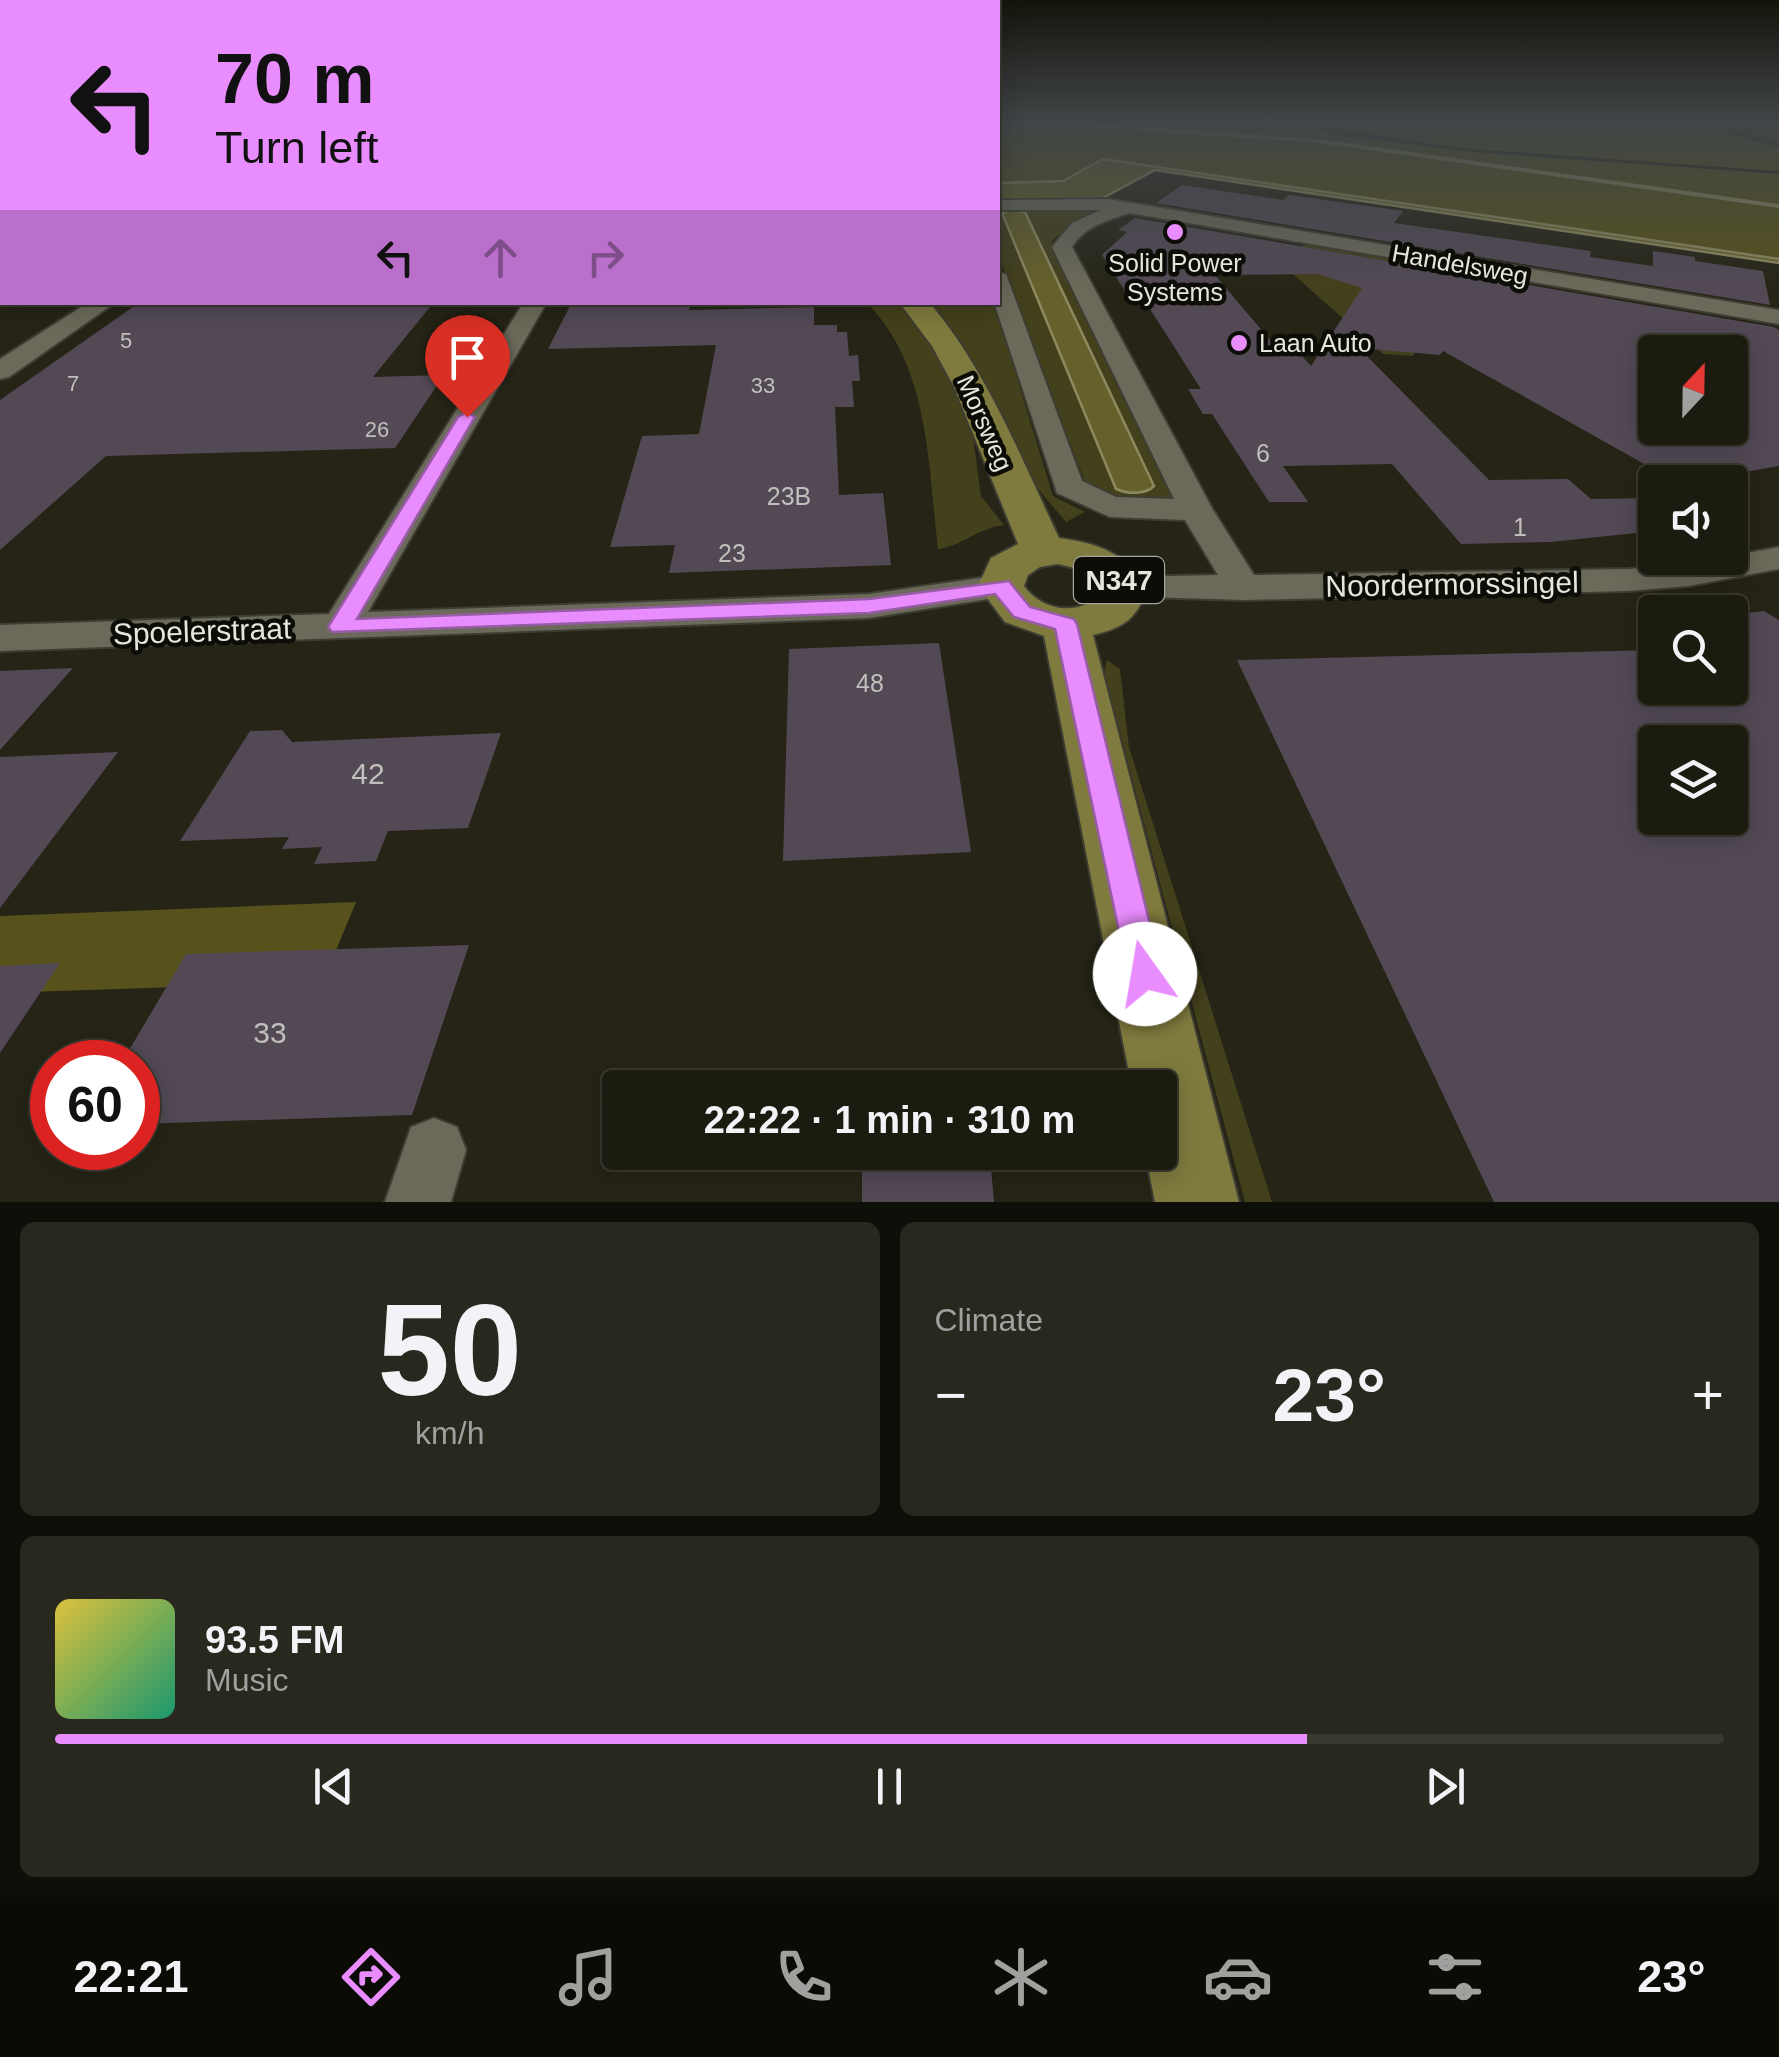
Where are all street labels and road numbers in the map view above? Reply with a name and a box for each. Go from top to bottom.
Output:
street label: Handelsweg [1390,238,1530,290]
street label: Morsweg [952,371,1018,475]
road number: N347 [1074,557,1164,603]
street label: Noordermorssingel [1325,565,1579,603]
street label: Spoelerstraat [112,611,292,651]

